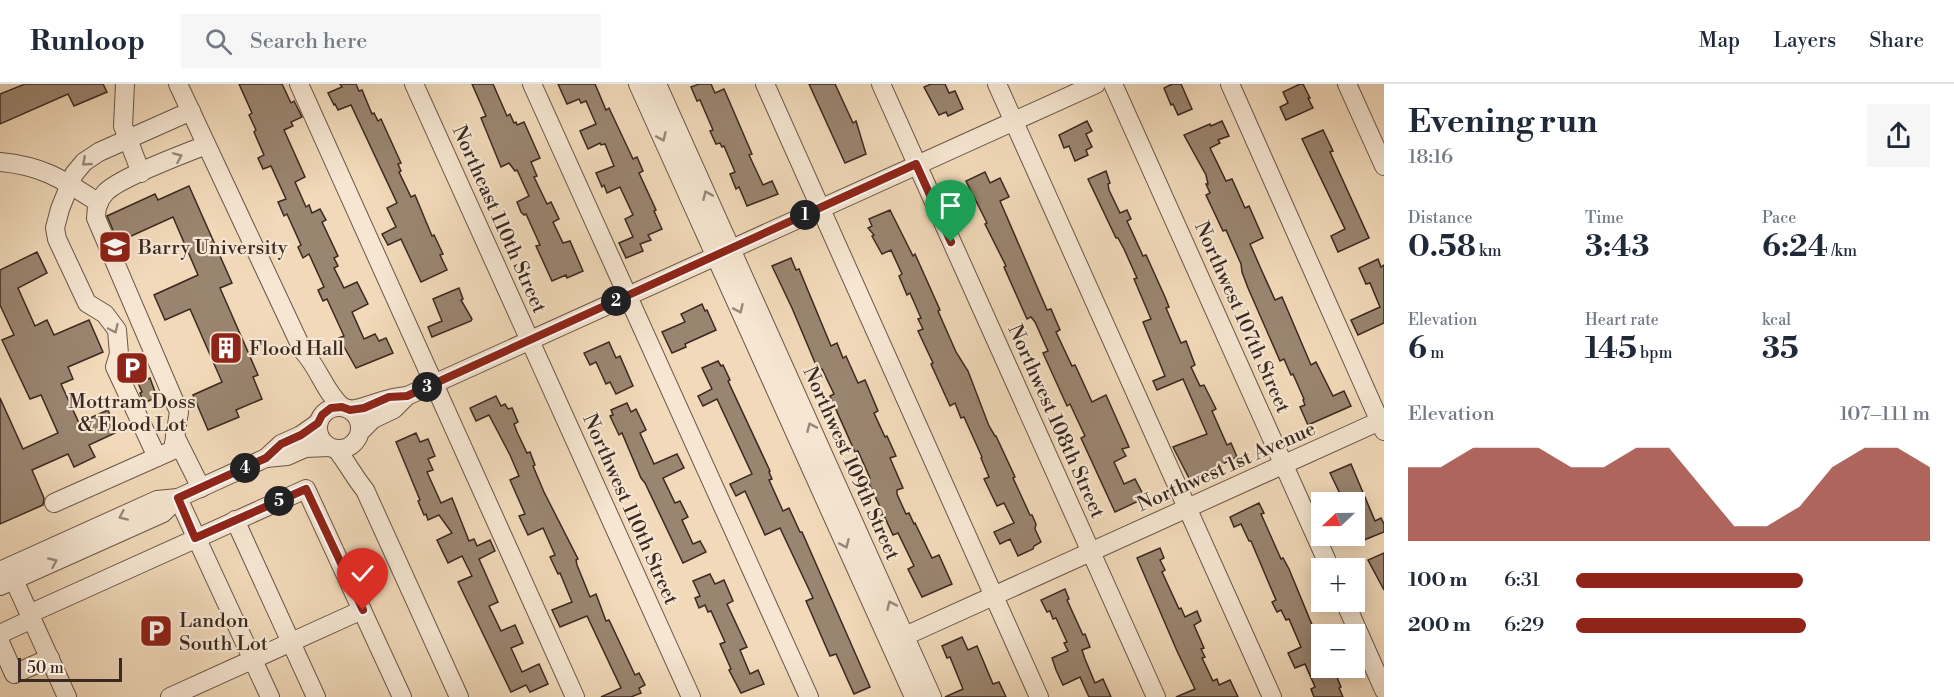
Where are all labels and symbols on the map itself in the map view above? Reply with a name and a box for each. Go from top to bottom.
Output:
street label: Northeast 110th Street [446,122,551,317]
one-way arrow [655,131,667,142]
one-way arrow [171,152,182,164]
one-way arrow [82,155,93,166]
pin [925,180,976,242]
one-way arrow [702,190,714,201]
pin: 1 [790,200,820,230]
street label: Northwest 107th Street [1188,218,1295,417]
school or university icon: Barry University [97,229,133,265]
place label: Barry University [137,236,288,261]
pin: 2 [601,286,631,316]
one-way arrow [732,302,744,313]
street label: Northwest 108th Street [1002,321,1110,522]
one-way arrow [107,322,119,333]
building icon: Flood Hall [208,330,244,366]
place label: Flood Hall [249,337,344,362]
parking icon: Mottram Doss & Flood Lot [114,350,150,386]
street label: Northwest 109th Street [797,363,905,564]
pin: 3 [412,372,442,402]
place label: Mottram Doss & Flood Lot [68,390,196,438]
street label: Northwest 110th Street [576,410,683,609]
street label: Northwest 1st Avenue [1133,417,1320,518]
one-way arrow [807,423,819,434]
pin: 4 [230,453,260,483]
pin: 5 [264,486,294,516]
north arrow [1311,492,1365,546]
one-way arrow [118,508,129,520]
one-way arrow [838,537,850,548]
pin [337,548,388,610]
one-way arrow [47,558,58,570]
one-way arrow [886,601,898,612]
place label: Landon South Lot [179,609,268,657]
parking icon: Landon South Lot [138,613,174,649]
scale bar [18,655,122,682]

